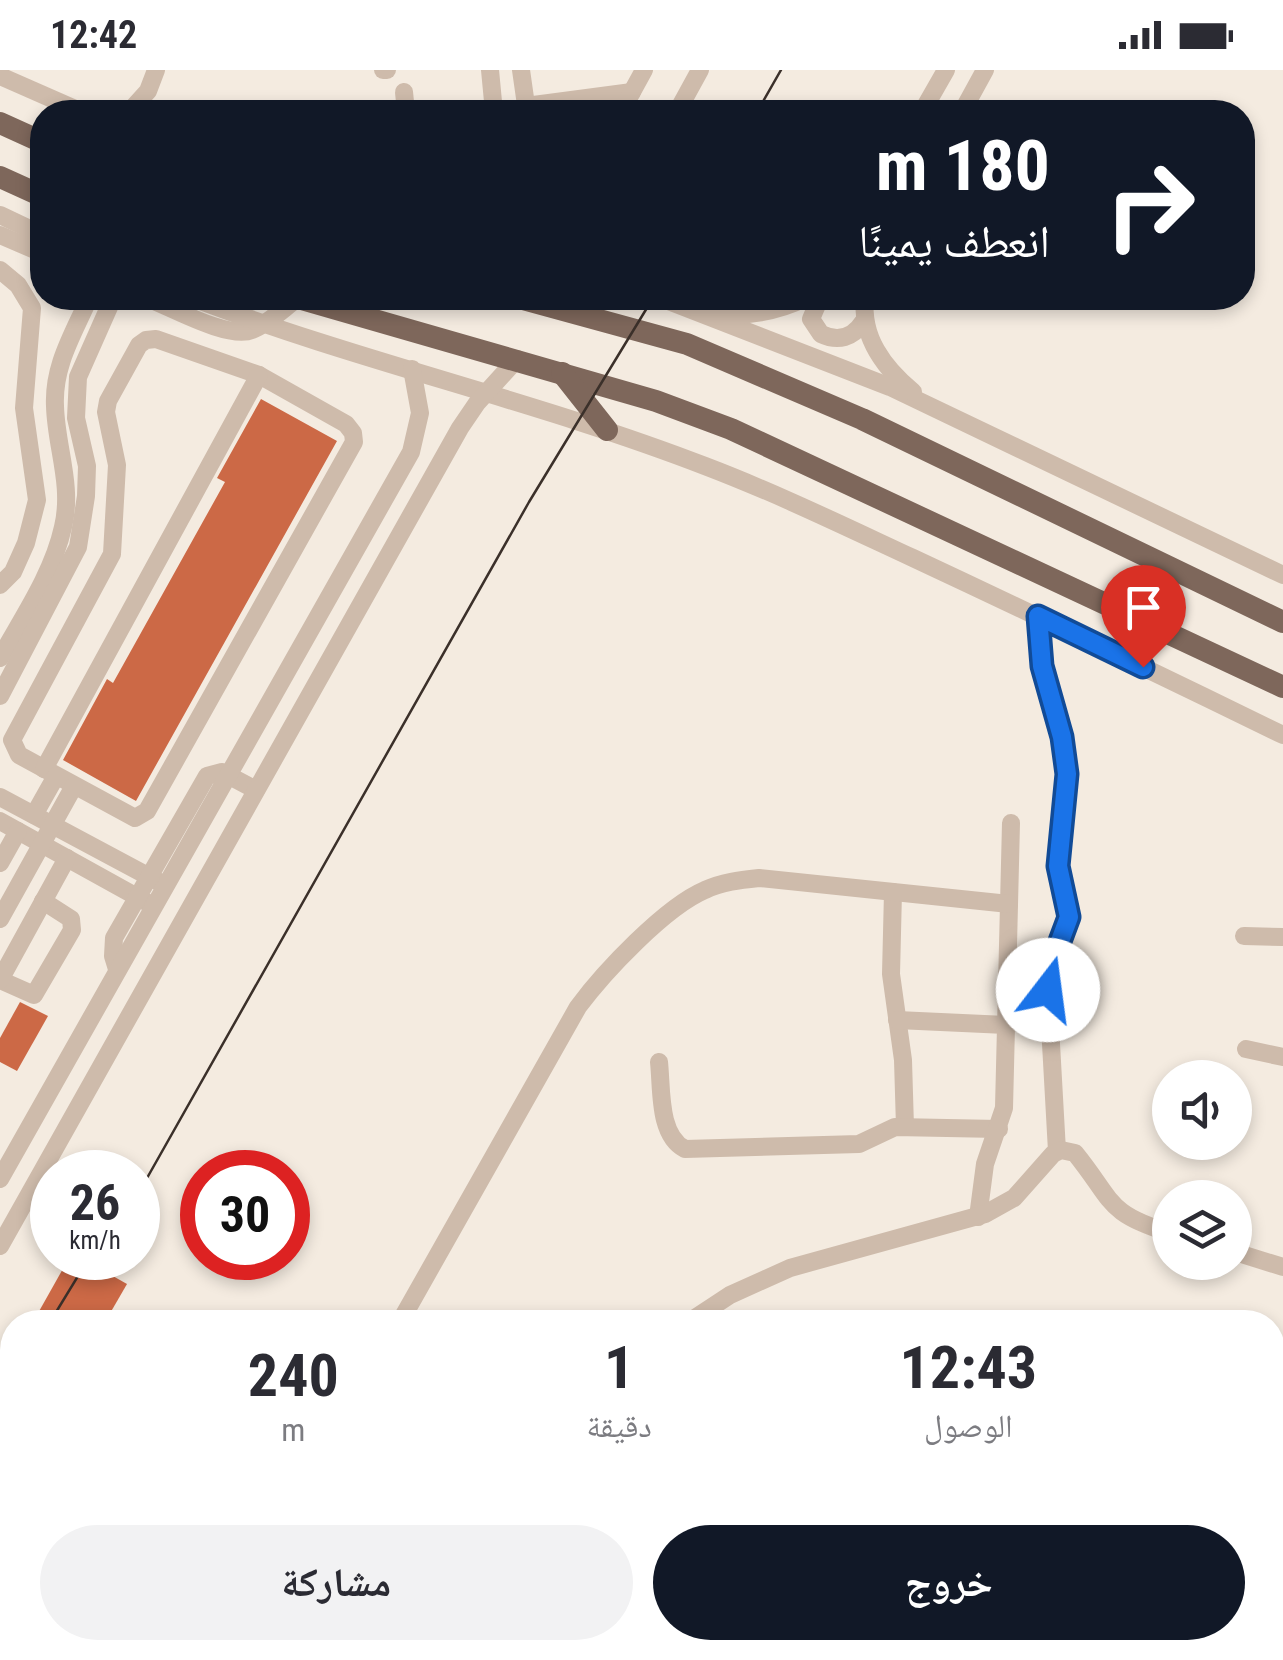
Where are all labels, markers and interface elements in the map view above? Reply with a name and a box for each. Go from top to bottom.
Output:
text: 12:42 [50,13,137,57]
text: 180 m [876,125,1050,207]
icon: right [1085,140,1215,270]
text: انعطف يمينًا [858,215,1050,268]
pin [1101,565,1186,668]
icon: arrive [1116,580,1171,635]
position arrow [996,938,1100,1042]
map controls [1152,1060,1252,1280]
button: sound [1152,1060,1252,1160]
speed limit sign: 30 [180,1150,310,1280]
text: 26 [70,1174,120,1232]
button: layers [1152,1180,1252,1280]
text: km/h [69,1226,121,1255]
text: 1 [604,1332,634,1403]
text: 12:43 [899,1332,1037,1403]
text: 240 [248,1340,339,1411]
text: دقيقة [587,1407,652,1445]
text: الوصول [924,1407,1013,1445]
text: m [281,1411,305,1449]
button: مشاركة [40,1525,633,1640]
button: خروج [653,1525,1245,1640]

